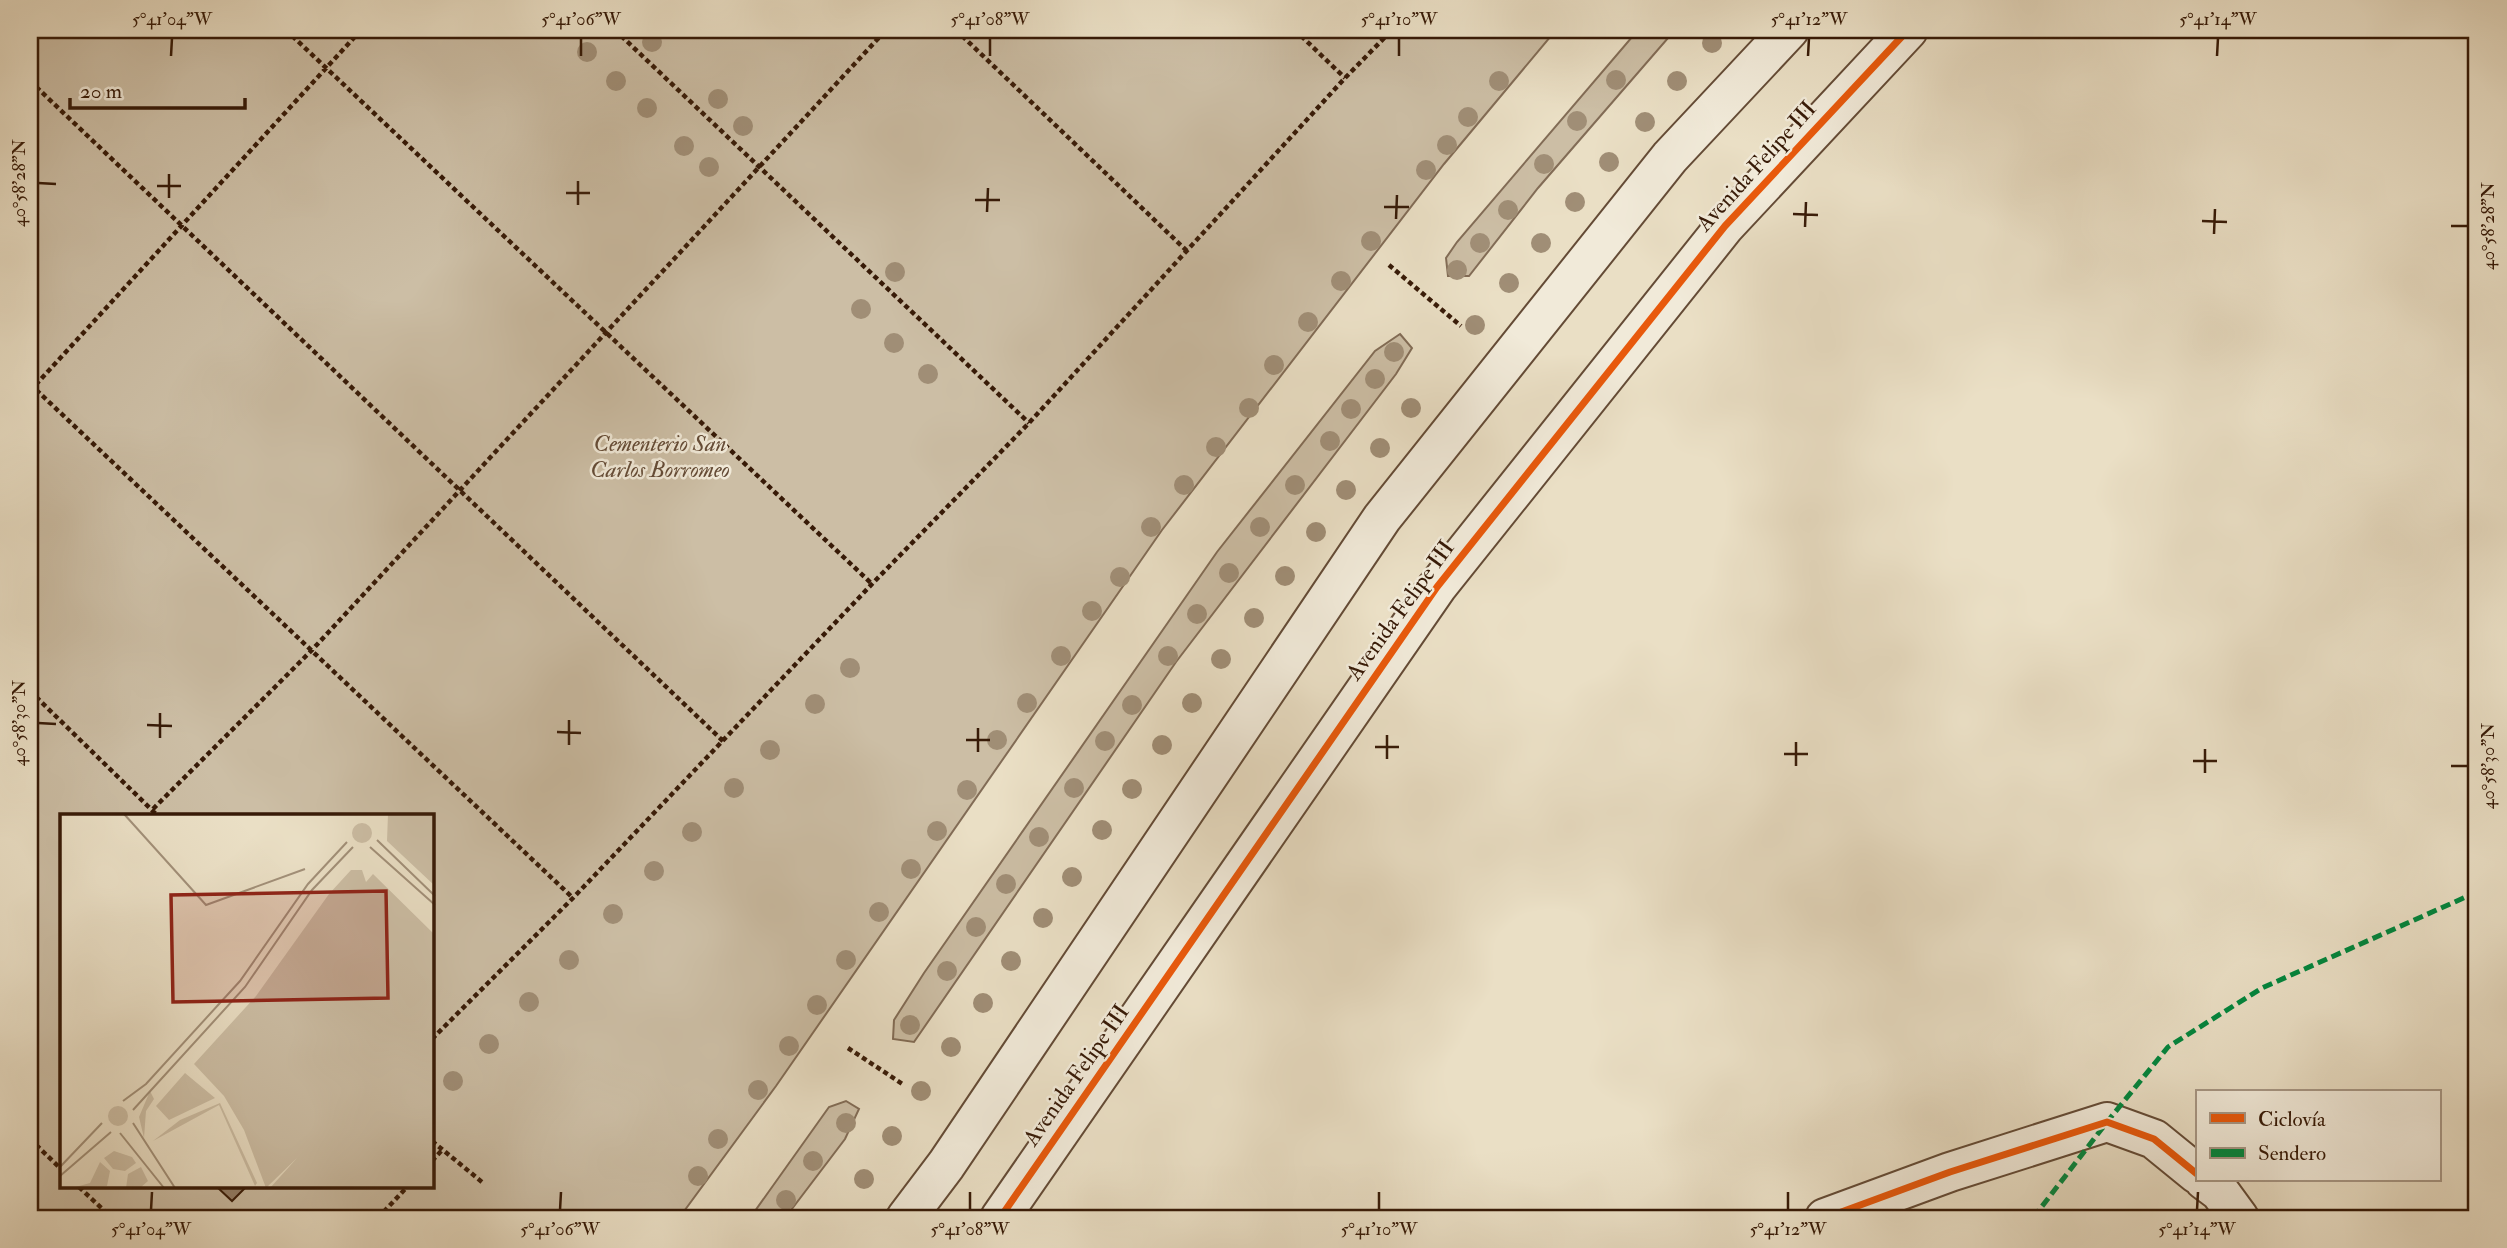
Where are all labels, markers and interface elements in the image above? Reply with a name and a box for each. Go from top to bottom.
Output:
text: 5°41'04"W [132,8,213,31]
text: 5°41'06"W [541,8,621,31]
text: 5°41'08"W [951,8,1030,31]
text: 5°41'10"W [1361,8,1438,31]
text: 5°41'12"W [1771,8,1848,31]
text: 5°41'14"W [2179,8,2257,31]
scale bar [70,66,245,110]
text: 20 m [80,78,122,105]
street label: Avenida Felipe III [1689,95,1823,239]
text: 40°58'28"N [8,139,31,227]
text: 40°58'28"N [2477,182,2500,270]
park label: Cementerio San Carlos Borromeo [590,429,730,484]
street label: Avenida Felipe III [1339,534,1461,687]
text: 40°58'30"N [8,680,31,766]
text: 40°58'30"N [2477,723,2500,809]
inset map [60,814,434,1188]
street label: Avenida Felipe III [1016,999,1136,1153]
legend [2196,1090,2440,1182]
text: Ciclovía [2258,1106,2326,1133]
text: Sendero [2258,1140,2326,1167]
text: 5°41'04"W [111,1218,192,1241]
text: 5°41'06"W [520,1218,600,1241]
text: 5°41'08"W [931,1218,1010,1241]
text: 5°41'10"W [1341,1218,1418,1241]
text: 5°41'12"W [1750,1218,1827,1241]
text: 5°41'14"W [2158,1218,2236,1241]

